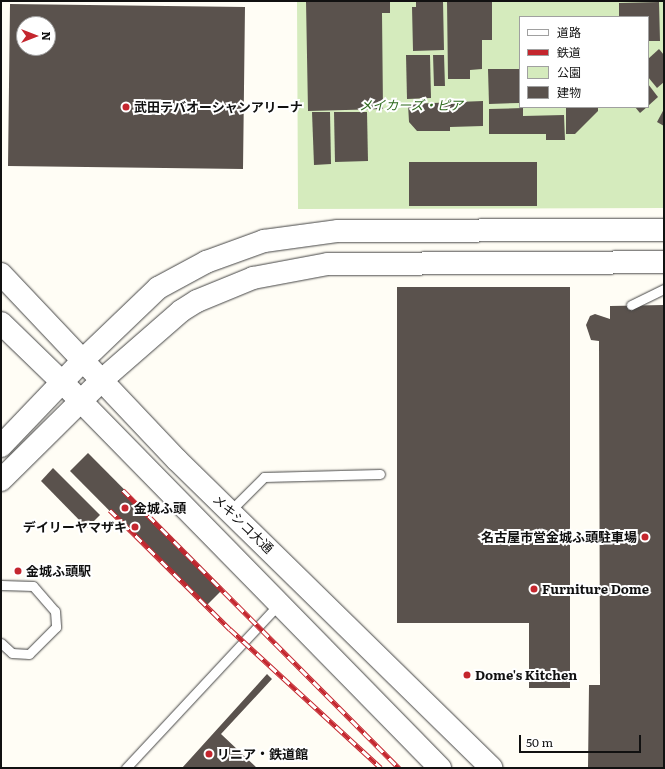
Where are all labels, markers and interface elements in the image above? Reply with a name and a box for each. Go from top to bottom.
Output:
north arrow [16,16,56,56]
legend [519,16,649,108]
text: 道路 [557,23,581,41]
text: N [39,31,55,41]
text: 鉄道 [557,43,581,61]
text: 公園 [557,63,581,81]
text: 建物 [557,83,581,101]
park label: メイカーズ・ピア [359,97,463,113]
place label: 武田テバオーシャンアリーナ [134,99,303,115]
marker: 武田テバオーシャンアリーナ [121,102,131,112]
street label: メキシコ大通 [210,491,276,557]
place label: 金城ふ頭 [134,500,186,516]
marker: 金城ふ頭 [119,502,131,514]
place label: デイリーヤマザキ [23,519,127,535]
marker: デイリーヤマザキ [130,522,140,532]
place label: 名古屋市営金城ふ頭駐車場 [481,529,637,545]
marker: 名古屋市営金城ふ頭駐車場 [640,532,650,542]
place label: 金城ふ頭駅 [26,563,91,579]
marker: 金城ふ頭駅 [13,566,23,576]
place label: Furniture Dome [542,581,649,597]
marker: Furniture Dome [529,584,539,594]
place label: Dome's Kitchen [475,667,577,683]
marker: Dome's Kitchen [462,670,472,680]
scale bar [521,727,643,753]
text: 50 m [526,733,553,751]
place label: リニア・鉄道館 [217,746,308,762]
marker: リニア・鉄道館 [204,749,214,759]

